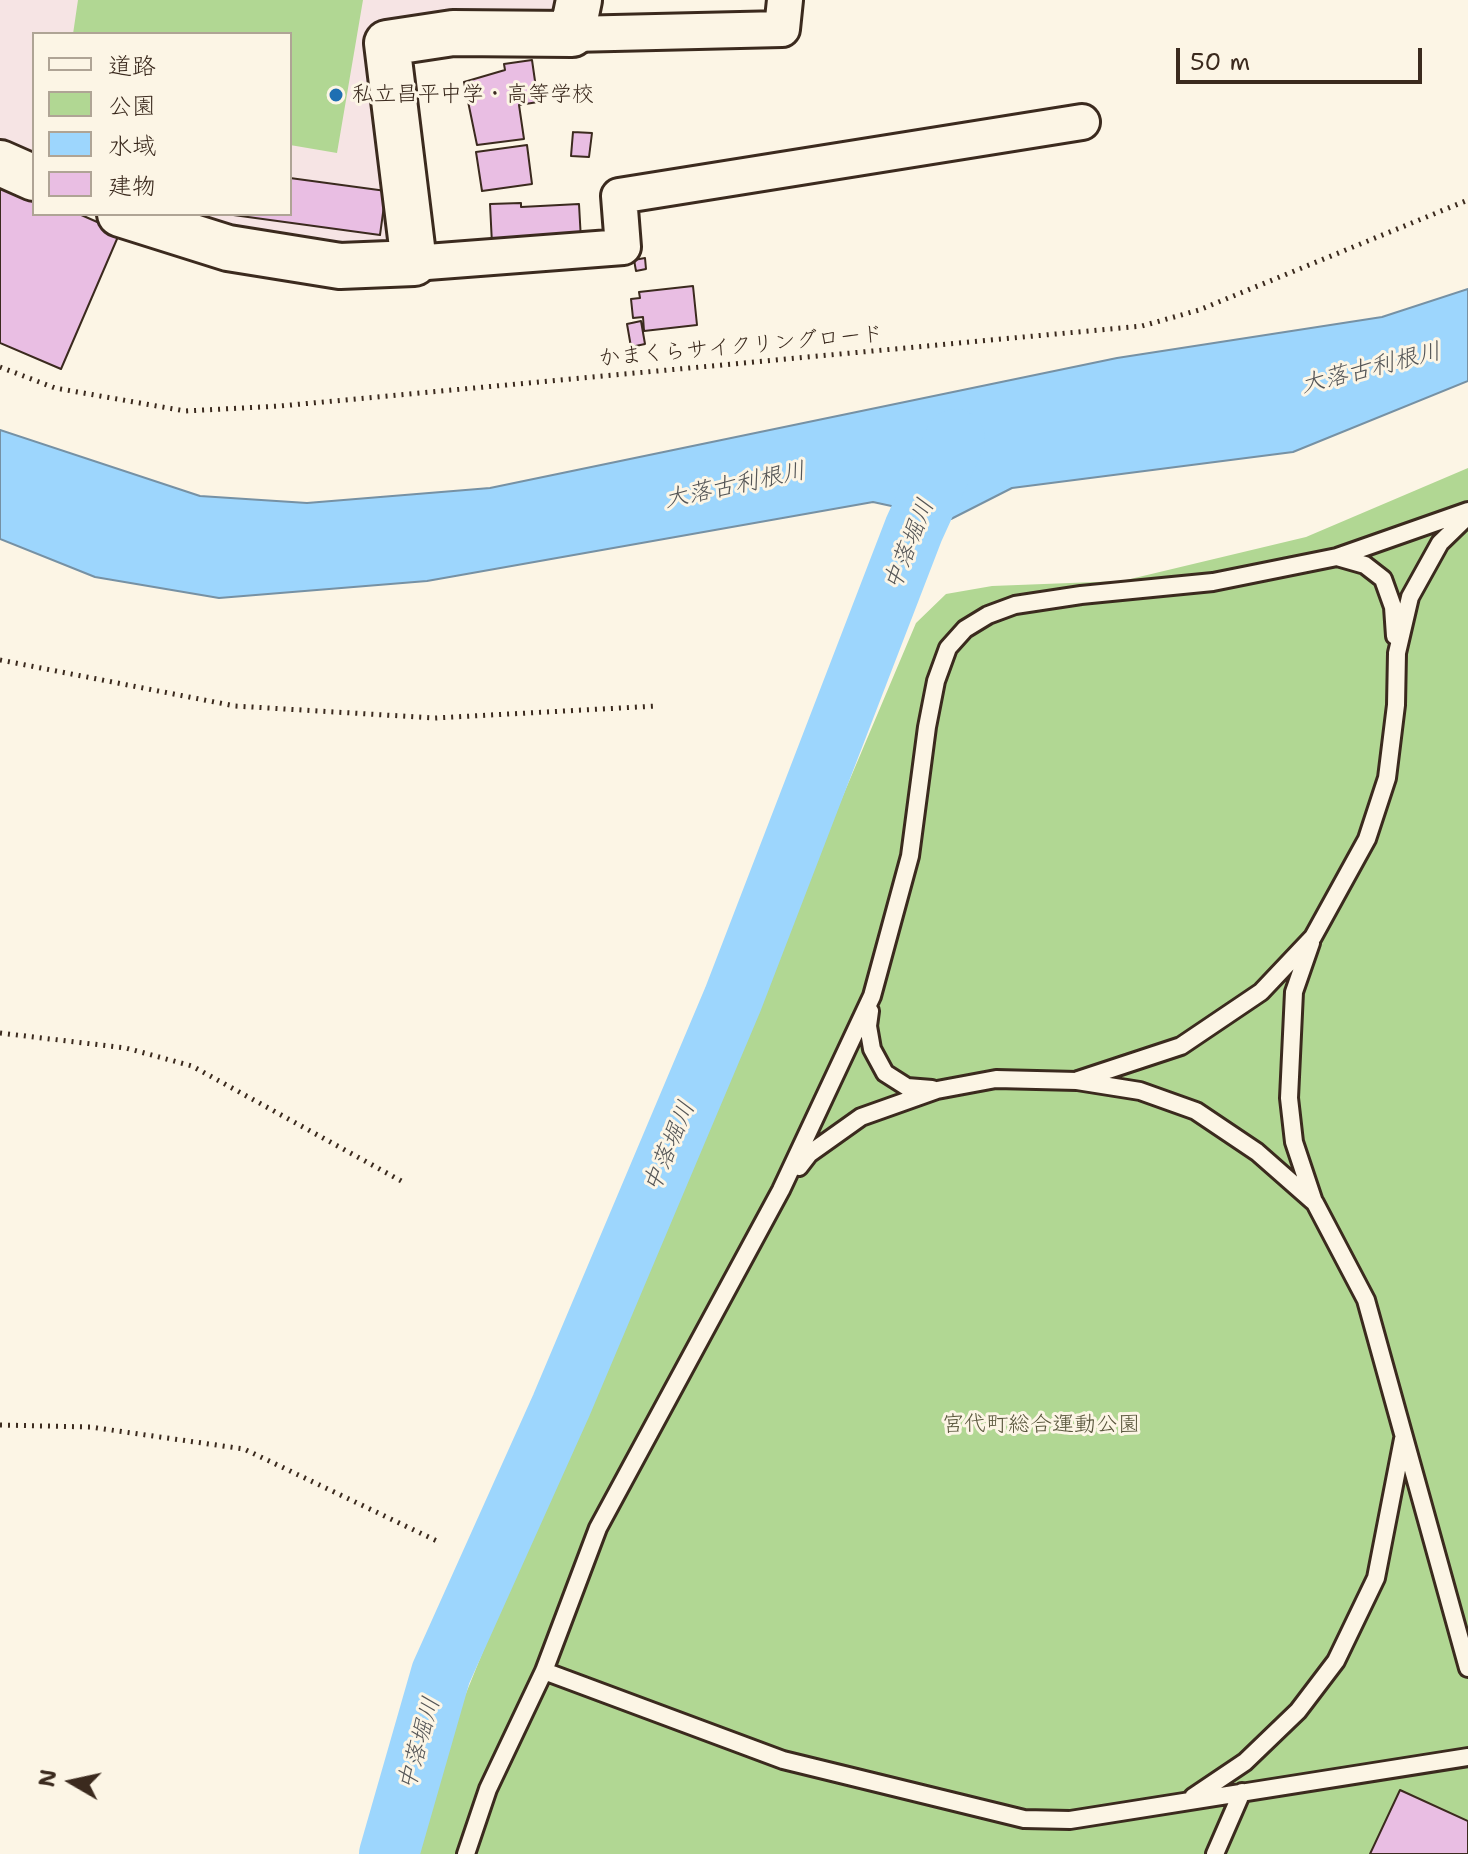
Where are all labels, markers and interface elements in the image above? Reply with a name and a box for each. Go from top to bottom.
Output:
legend [32,32,292,216]
scale bar [1180,32,1426,82]
text: 50 m [1190,46,1250,78]
text: 道路 [108,50,156,82]
place label: 私立昌平中学・高等学校 [352,82,594,108]
marker: 私立昌平中学・高等学校 [327,86,345,104]
text: 公園 [108,90,156,122]
text: 水域 [108,130,156,162]
text: 建物 [108,170,156,202]
street label: かまくらサイクリングロード [597,321,885,373]
water label: 大落古利根川 [1298,338,1444,400]
water label: 大落古利根川 [662,457,808,515]
water label: 中落堀川 [879,495,941,595]
water label: 中落堀川 [638,1097,702,1197]
park label: 宮代町総合運動公園 [942,1412,1140,1438]
water label: 中落堀川 [393,1694,447,1794]
north arrow [32,1742,112,1822]
text: N [32,1767,63,1789]

